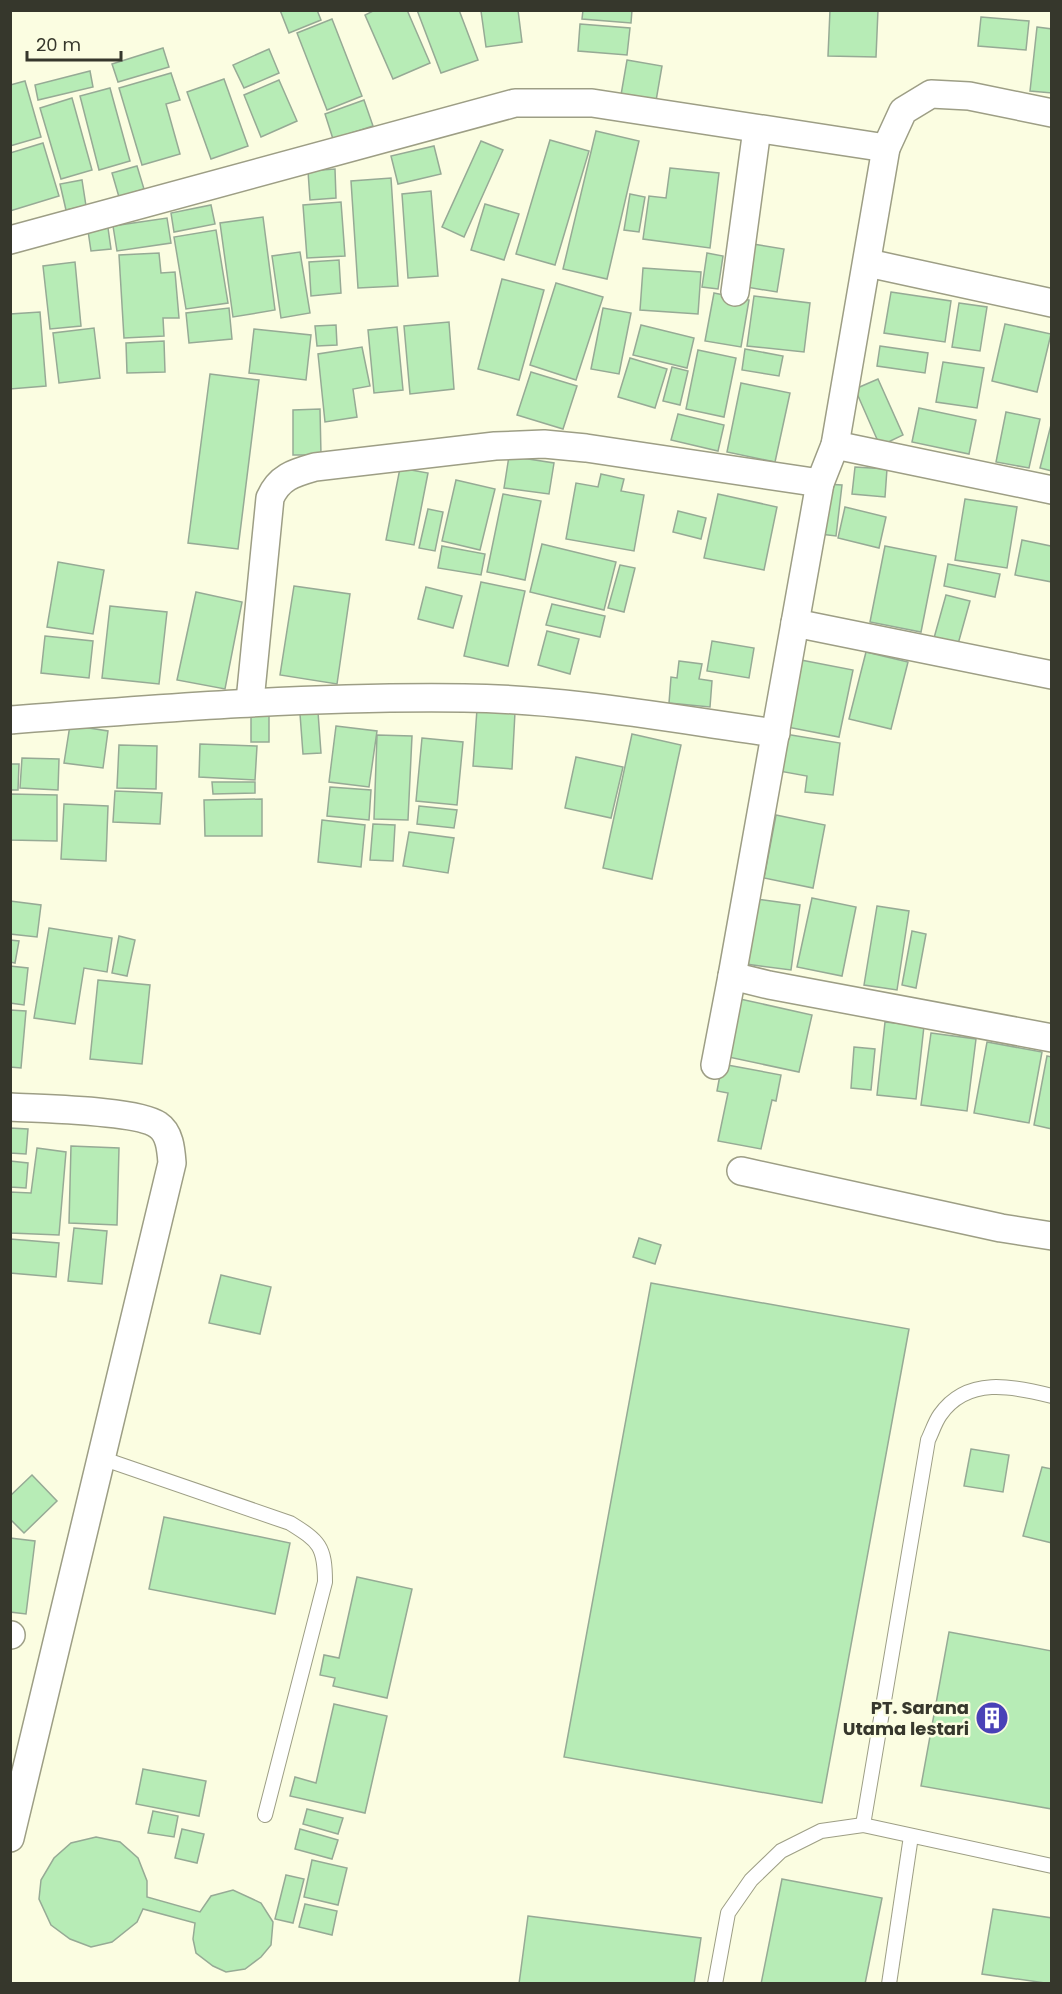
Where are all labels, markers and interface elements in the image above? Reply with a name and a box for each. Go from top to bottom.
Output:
scale bar [27,24,122,62]
text: 20 m [36,32,81,57]
place label: PT. Sarana Utama lestari [843,1695,969,1741]
building icon: PT. Sarana Utama lestari [974,1700,1010,1736]

